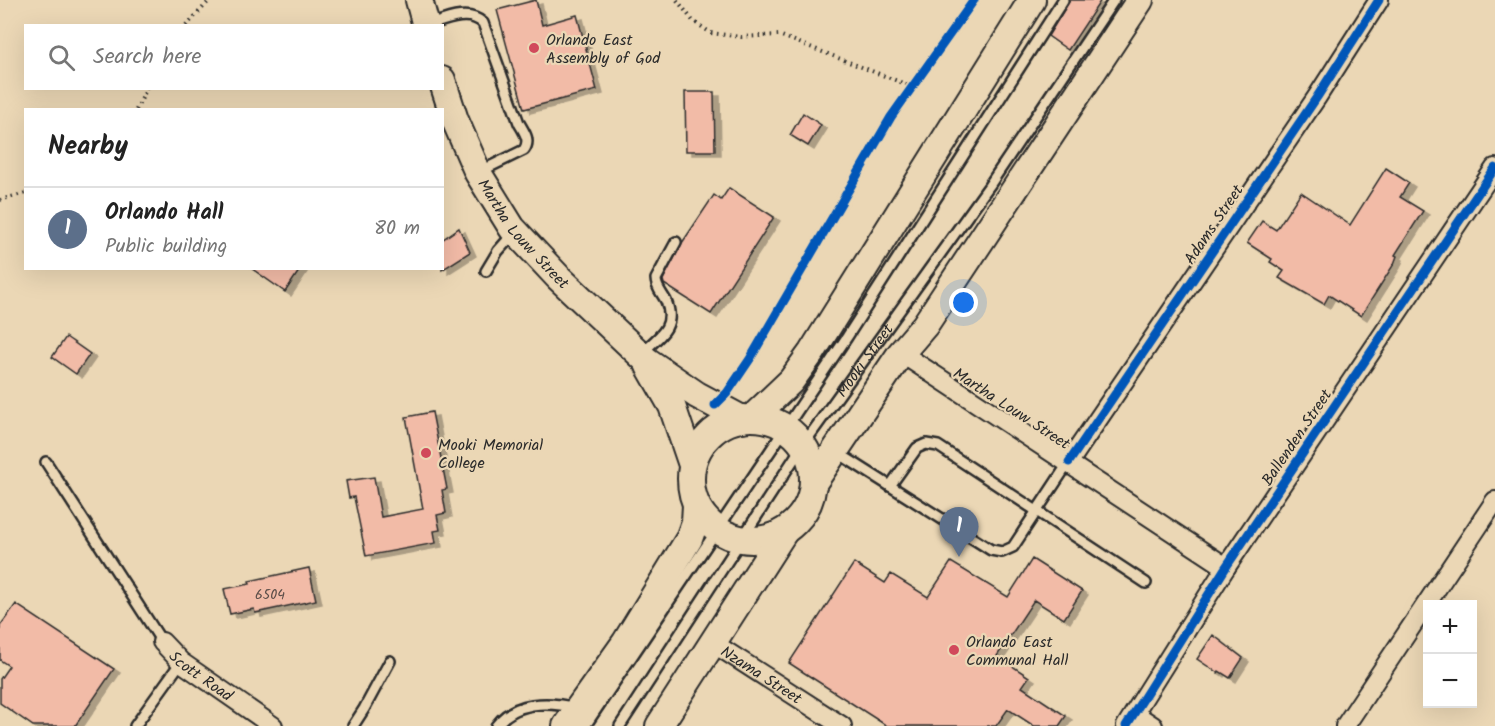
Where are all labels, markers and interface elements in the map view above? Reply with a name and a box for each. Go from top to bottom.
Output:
search box [24,24,444,90]
place label: Orlando East Assembly of God [546,28,661,71]
text: Search here [93,40,201,75]
icon: search [45,41,78,74]
marker: Orlando East Assembly of God [527,41,541,55]
text: Nearby [48,126,128,168]
street label: Martha Louw Street [470,174,575,296]
street label: Adams Street [1178,179,1251,270]
text: Orlando Hall [105,196,223,231]
text: 1 [64,213,71,245]
text: 80 m [374,213,420,245]
text: Public building [105,231,227,263]
your location [949,288,978,317]
street label: Mooki Street [830,318,901,403]
street label: Martha Louw Street [948,362,1076,457]
street label: Ballenden Street [1256,384,1339,491]
place label: Mooki Memorial College [438,433,543,476]
marker: Mooki Memorial College [419,446,433,460]
pin: 1 [940,508,978,557]
house number: 6504 [255,584,285,606]
map controls [1423,600,1477,708]
button: + [1423,600,1477,654]
place label: Orlando East Communal Hall [966,630,1069,673]
street label: Nzama Street [715,640,807,712]
marker: Orlando East Communal Hall [947,643,961,657]
street label: Scott Road [162,645,238,709]
button: − [1423,654,1477,708]

